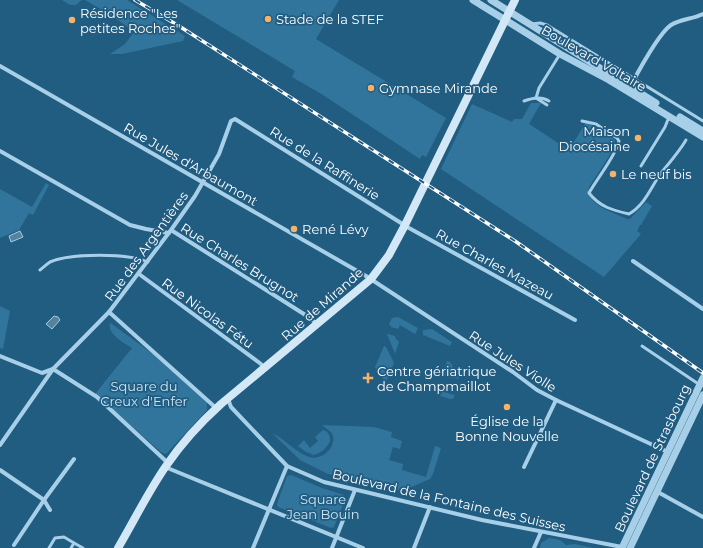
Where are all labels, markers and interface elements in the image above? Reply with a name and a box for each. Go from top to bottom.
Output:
place label: Résidence "Les petites Roches" [80,5,181,36]
place label: Stade de la STEF [276,11,384,27]
marker: Stade de la STEF [263,14,273,24]
marker: Résidence "Les petites Roches" [67,15,77,25]
street label: Boulevard Voltaire [539,21,649,95]
place label: Gymnase Mirande [379,80,498,96]
marker: Gymnase Mirande [366,83,376,93]
street label: Rue Jules d'Arbaumont [121,119,261,209]
street label: Rue de la Raffinerie [267,123,383,203]
place label: Maison Diocésaine [558,123,630,154]
marker: Maison Diocésaine [633,133,643,143]
place label: Le neuf bis [621,166,692,182]
marker: Le neuf bis [608,169,618,179]
street label: Rue des Argentières [101,188,191,304]
street label: Rue Charles Brugnot [178,219,302,305]
place label: René Lévy [302,221,370,237]
marker: René Lévy [289,224,299,234]
street label: Rue Charles Mazeau [433,225,557,303]
street label: Rue de Mirande [278,264,366,344]
street label: Rue Nicolas Fétu [159,274,257,352]
street label: Rue Jules Violle [466,327,560,395]
place label: Centre gériatrique de Champmaillot [377,363,497,394]
marker: Centre gériatrique de Champmaillot [362,372,374,384]
park label: Square du Creux d'Enfer [100,378,188,409]
street label: Boulevard de Strasbourg [611,382,693,534]
marker: Église de la Bonne Nouvelle [502,402,512,412]
place label: Église de la Bonne Nouvelle [455,413,559,444]
street label: Boulevard de la Fontaine des Suisses [331,465,567,535]
park label: Square Jean Bouin [285,491,360,522]

